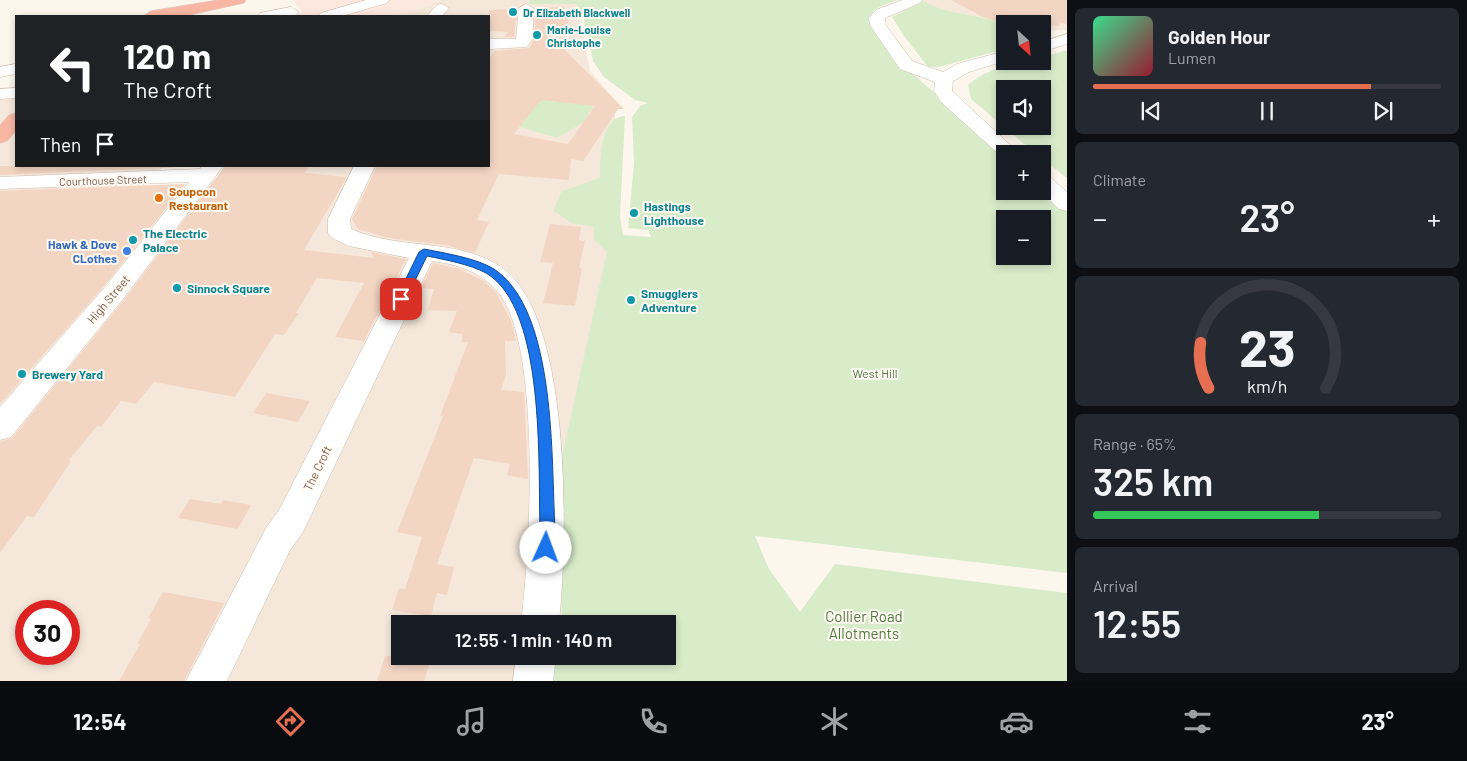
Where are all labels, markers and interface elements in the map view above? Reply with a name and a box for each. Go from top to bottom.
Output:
marker: Dr Elizabeth Blackwell [507,6,519,18]
place label: Dr Elizabeth Blackwell [523,6,630,19]
north arrow [996,15,1051,70]
map controls [996,15,1051,265]
place label: Marie-Louise Christophe [547,23,611,49]
text: Golden Hour [1168,25,1270,48]
marker: Marie-Louise Christophe [531,29,543,41]
text: 120 m [123,34,211,76]
icon: left [40,35,105,100]
text: Lumen [1168,48,1216,67]
text: The Croft [123,76,212,102]
button: sound [996,80,1051,135]
icon: previous [1137,97,1165,125]
icon: pause [1253,97,1281,125]
icon: next [1369,97,1397,125]
icon: arrive [91,130,119,158]
text: Then [40,133,81,156]
button: + [996,145,1051,200]
text: Climate [1093,170,1146,189]
street label: Courthouse Street [59,172,147,188]
place label: Soupcon Restaurant [169,184,229,212]
marker: Soupcon Restaurant [153,192,165,204]
text: 23° [1239,194,1295,240]
place label: Hastings Lighthouse [644,199,704,227]
text: − [1093,201,1107,235]
text: + [1427,201,1441,235]
marker: Hastings Lighthouse [628,207,640,219]
button: − [996,210,1051,265]
place label: The Electric Palace [143,226,208,254]
marker: The Electric Palace [127,234,139,246]
place label: Hawk & Dove CLothes [48,237,117,265]
marker: Hawk & Dove CLothes [121,245,133,257]
street label: High Street [84,272,132,326]
pin [380,278,422,320]
place label: Sinnock Square [187,281,270,295]
marker: Sinnock Square [171,282,183,294]
icon: arrive [387,285,415,313]
place label: Smugglers Adventure [641,286,698,314]
marker: Smugglers Adventure [625,294,637,306]
text: 23 [1239,315,1295,377]
park label: West Hill [852,366,898,380]
place label: Brewery Yard [32,367,103,381]
marker: Brewery Yard [16,368,28,380]
text: km/h [1247,375,1287,397]
text: Range · 65% [1093,434,1176,453]
street label: The Croft [300,443,334,493]
text: 325 km [1093,458,1213,504]
position arrow [519,521,571,573]
text: Arrival [1093,576,1138,595]
speed limit sign: 30 [15,600,80,665]
text: 12:55 [1093,600,1181,646]
park label: Collier Road Allotments [825,607,903,642]
text: 12:55 · 1 min · 140 m [455,628,612,651]
icon: directions [273,704,308,739]
icon: music [454,704,489,739]
icon: phone [636,704,671,739]
icon: climate [817,704,852,739]
icon: car [999,704,1034,739]
icon: filters [1180,704,1215,739]
text: 12:54 [73,708,127,734]
text: 23° [1362,708,1394,734]

